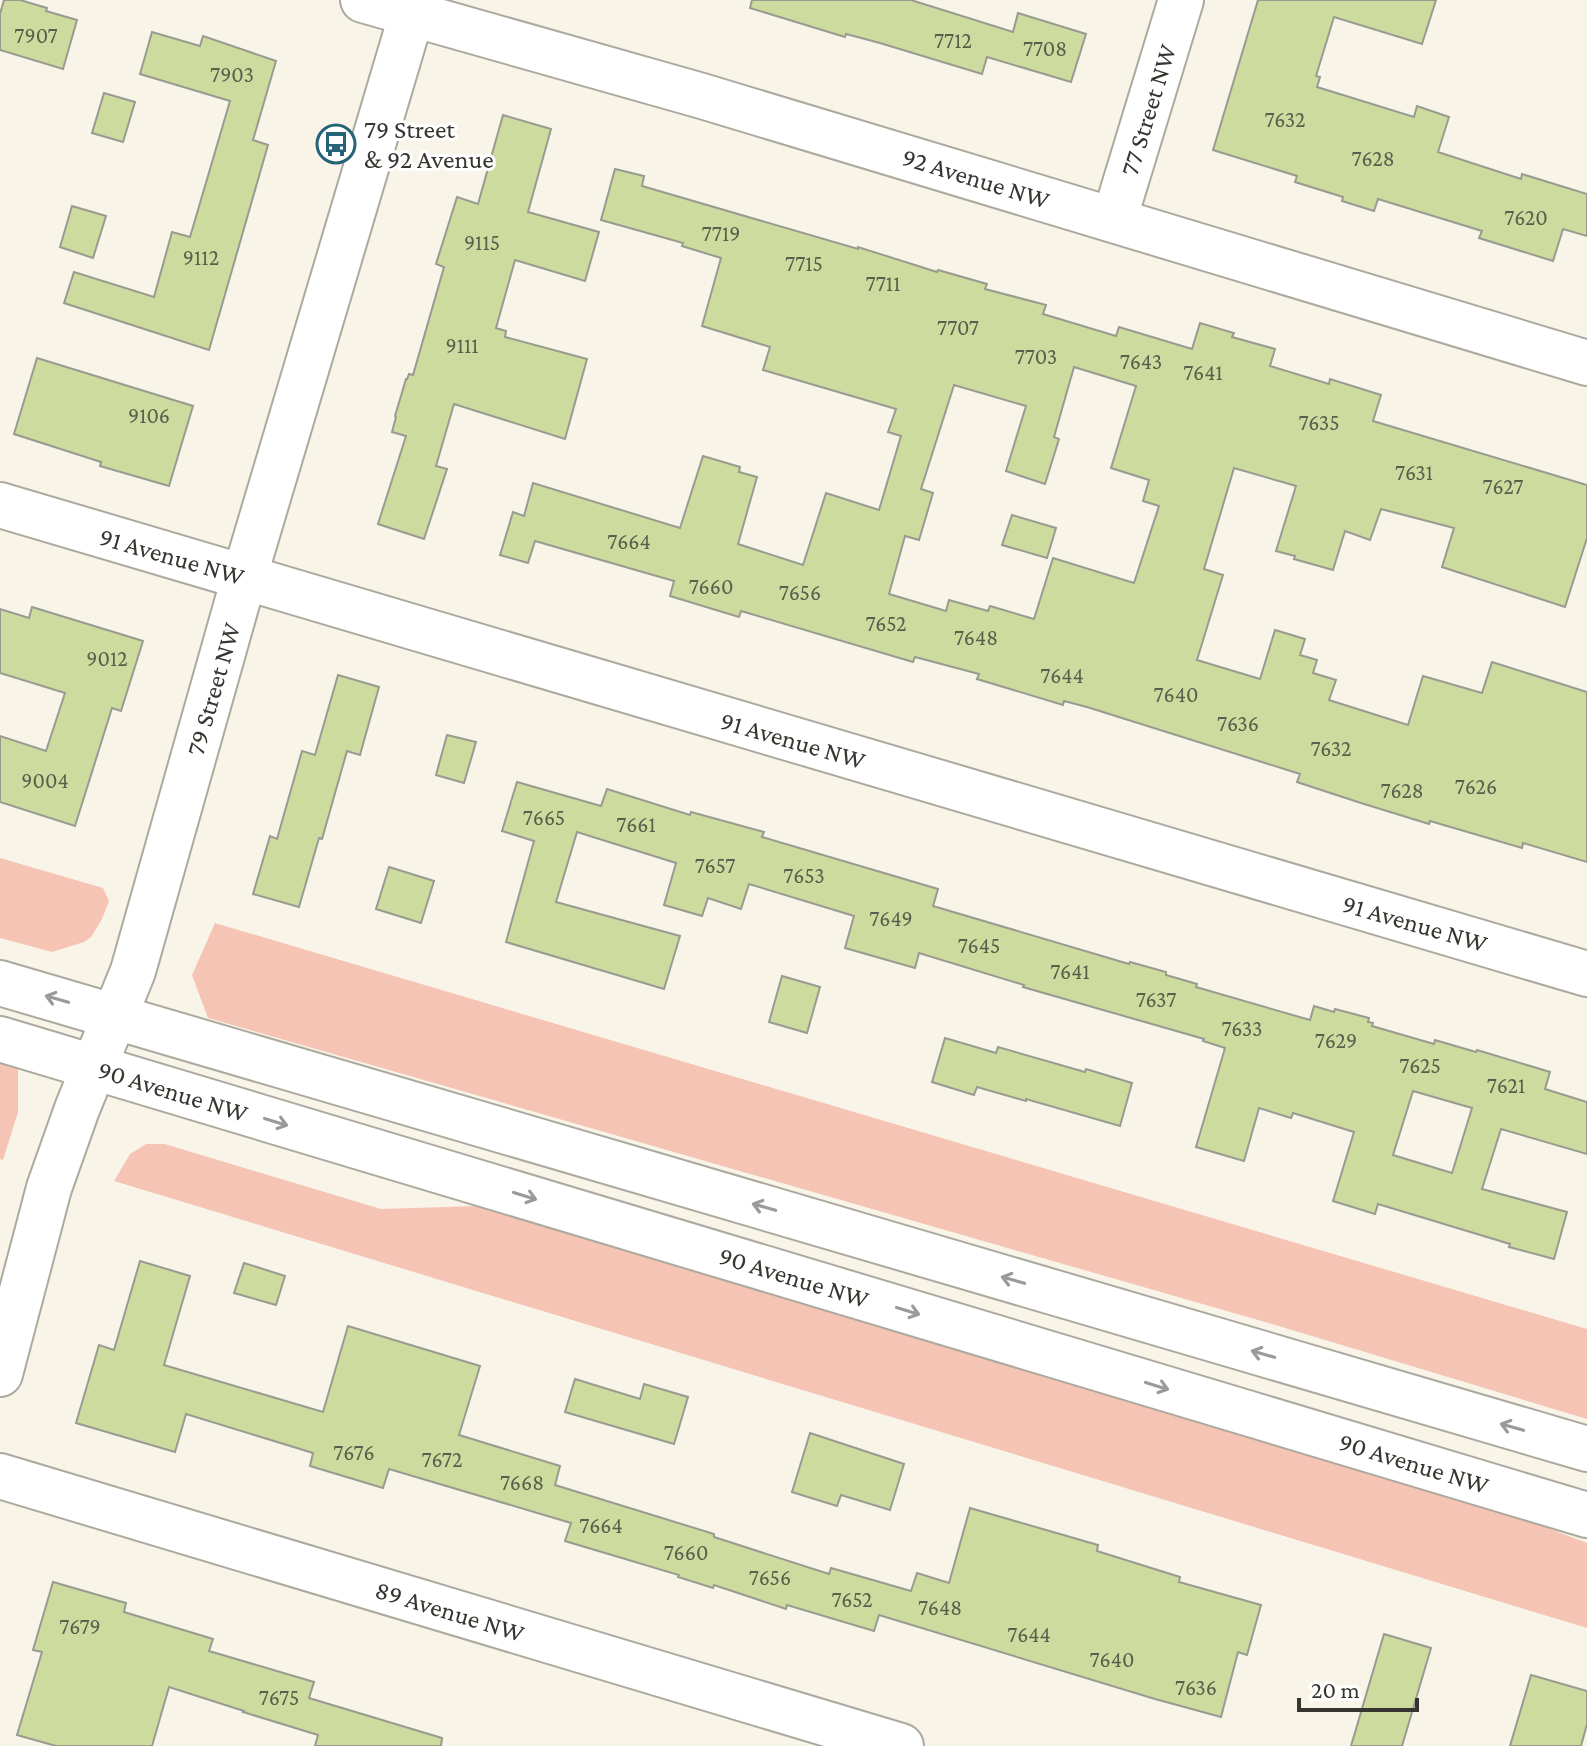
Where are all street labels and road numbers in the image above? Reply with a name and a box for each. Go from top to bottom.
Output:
street label: 77 Street NW [1115,41,1182,179]
street label: 92 Avenue NW [899,142,1053,215]
street label: 91 Avenue NW [96,522,248,591]
street label: 79 Street NW [181,619,246,759]
street label: 91 Avenue NW [717,706,869,775]
street label: 91 Avenue NW [1339,889,1491,958]
street label: 90 Avenue NW [94,1055,251,1128]
street label: 90 Avenue NW [715,1241,872,1314]
street label: 90 Avenue NW [1335,1427,1492,1500]
street label: 89 Avenue NW [372,1575,528,1648]

